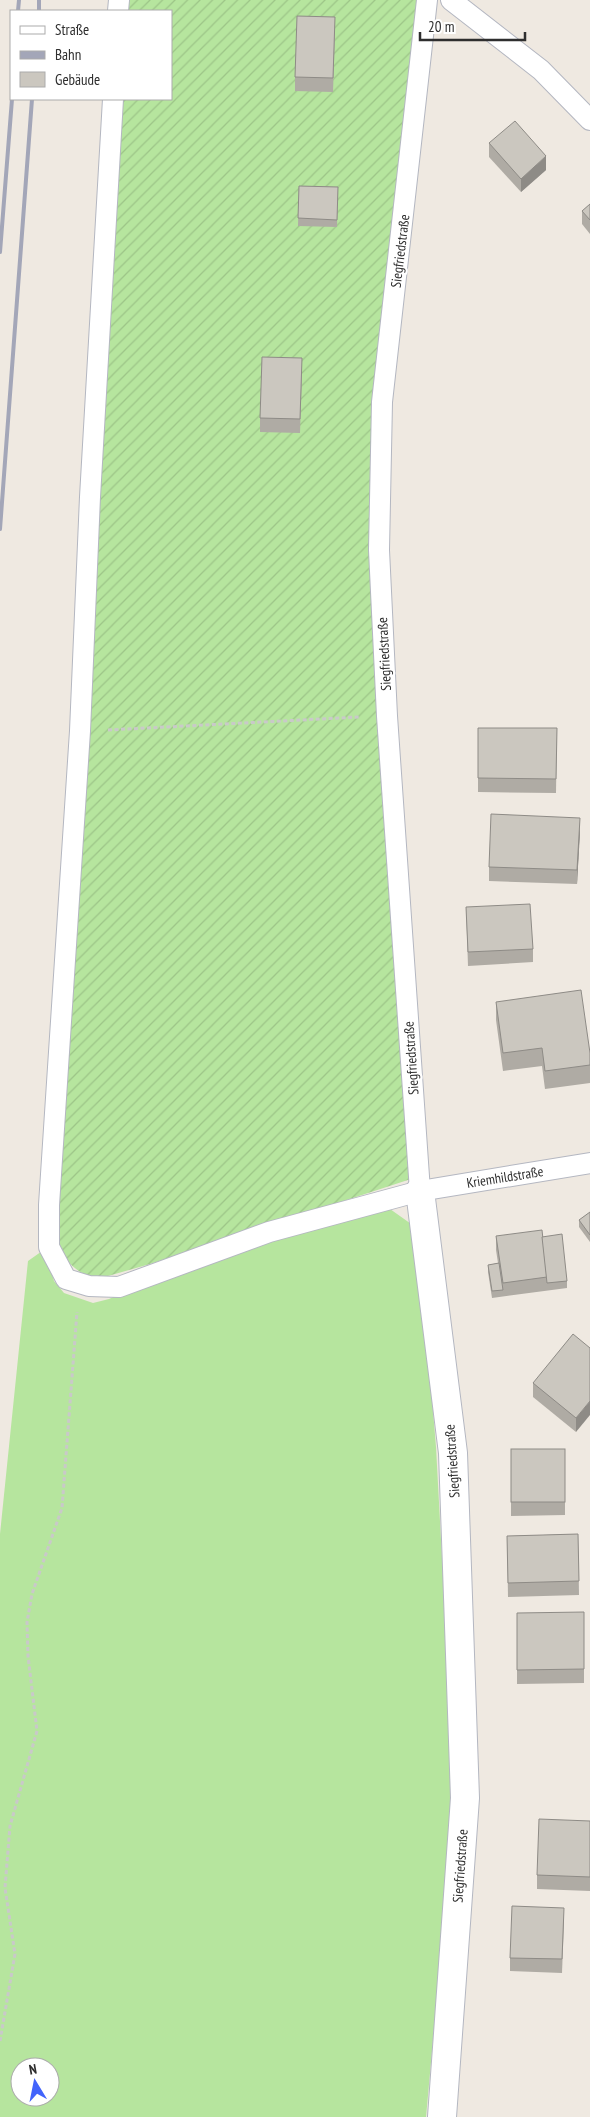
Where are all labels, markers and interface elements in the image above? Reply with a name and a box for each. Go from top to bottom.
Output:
legend [10,10,172,100]
scale bar [420,10,525,42]
text: 20 m [428,17,454,36]
text: Straße [55,20,89,39]
text: Bahn [55,45,81,64]
text: Gebäude [55,70,100,89]
street label: Siegfriedstraße [387,213,413,289]
street label: Siegfriedstraße [373,617,395,691]
street label: Siegfriedstraße [399,1020,423,1095]
street label: Kriemhildstraße [465,1162,545,1192]
street label: Siegfriedstraße [440,1423,464,1498]
street label: Siegfriedstraße [448,1828,472,1903]
north arrow [10,2057,60,2107]
text: N [27,2060,38,2079]

